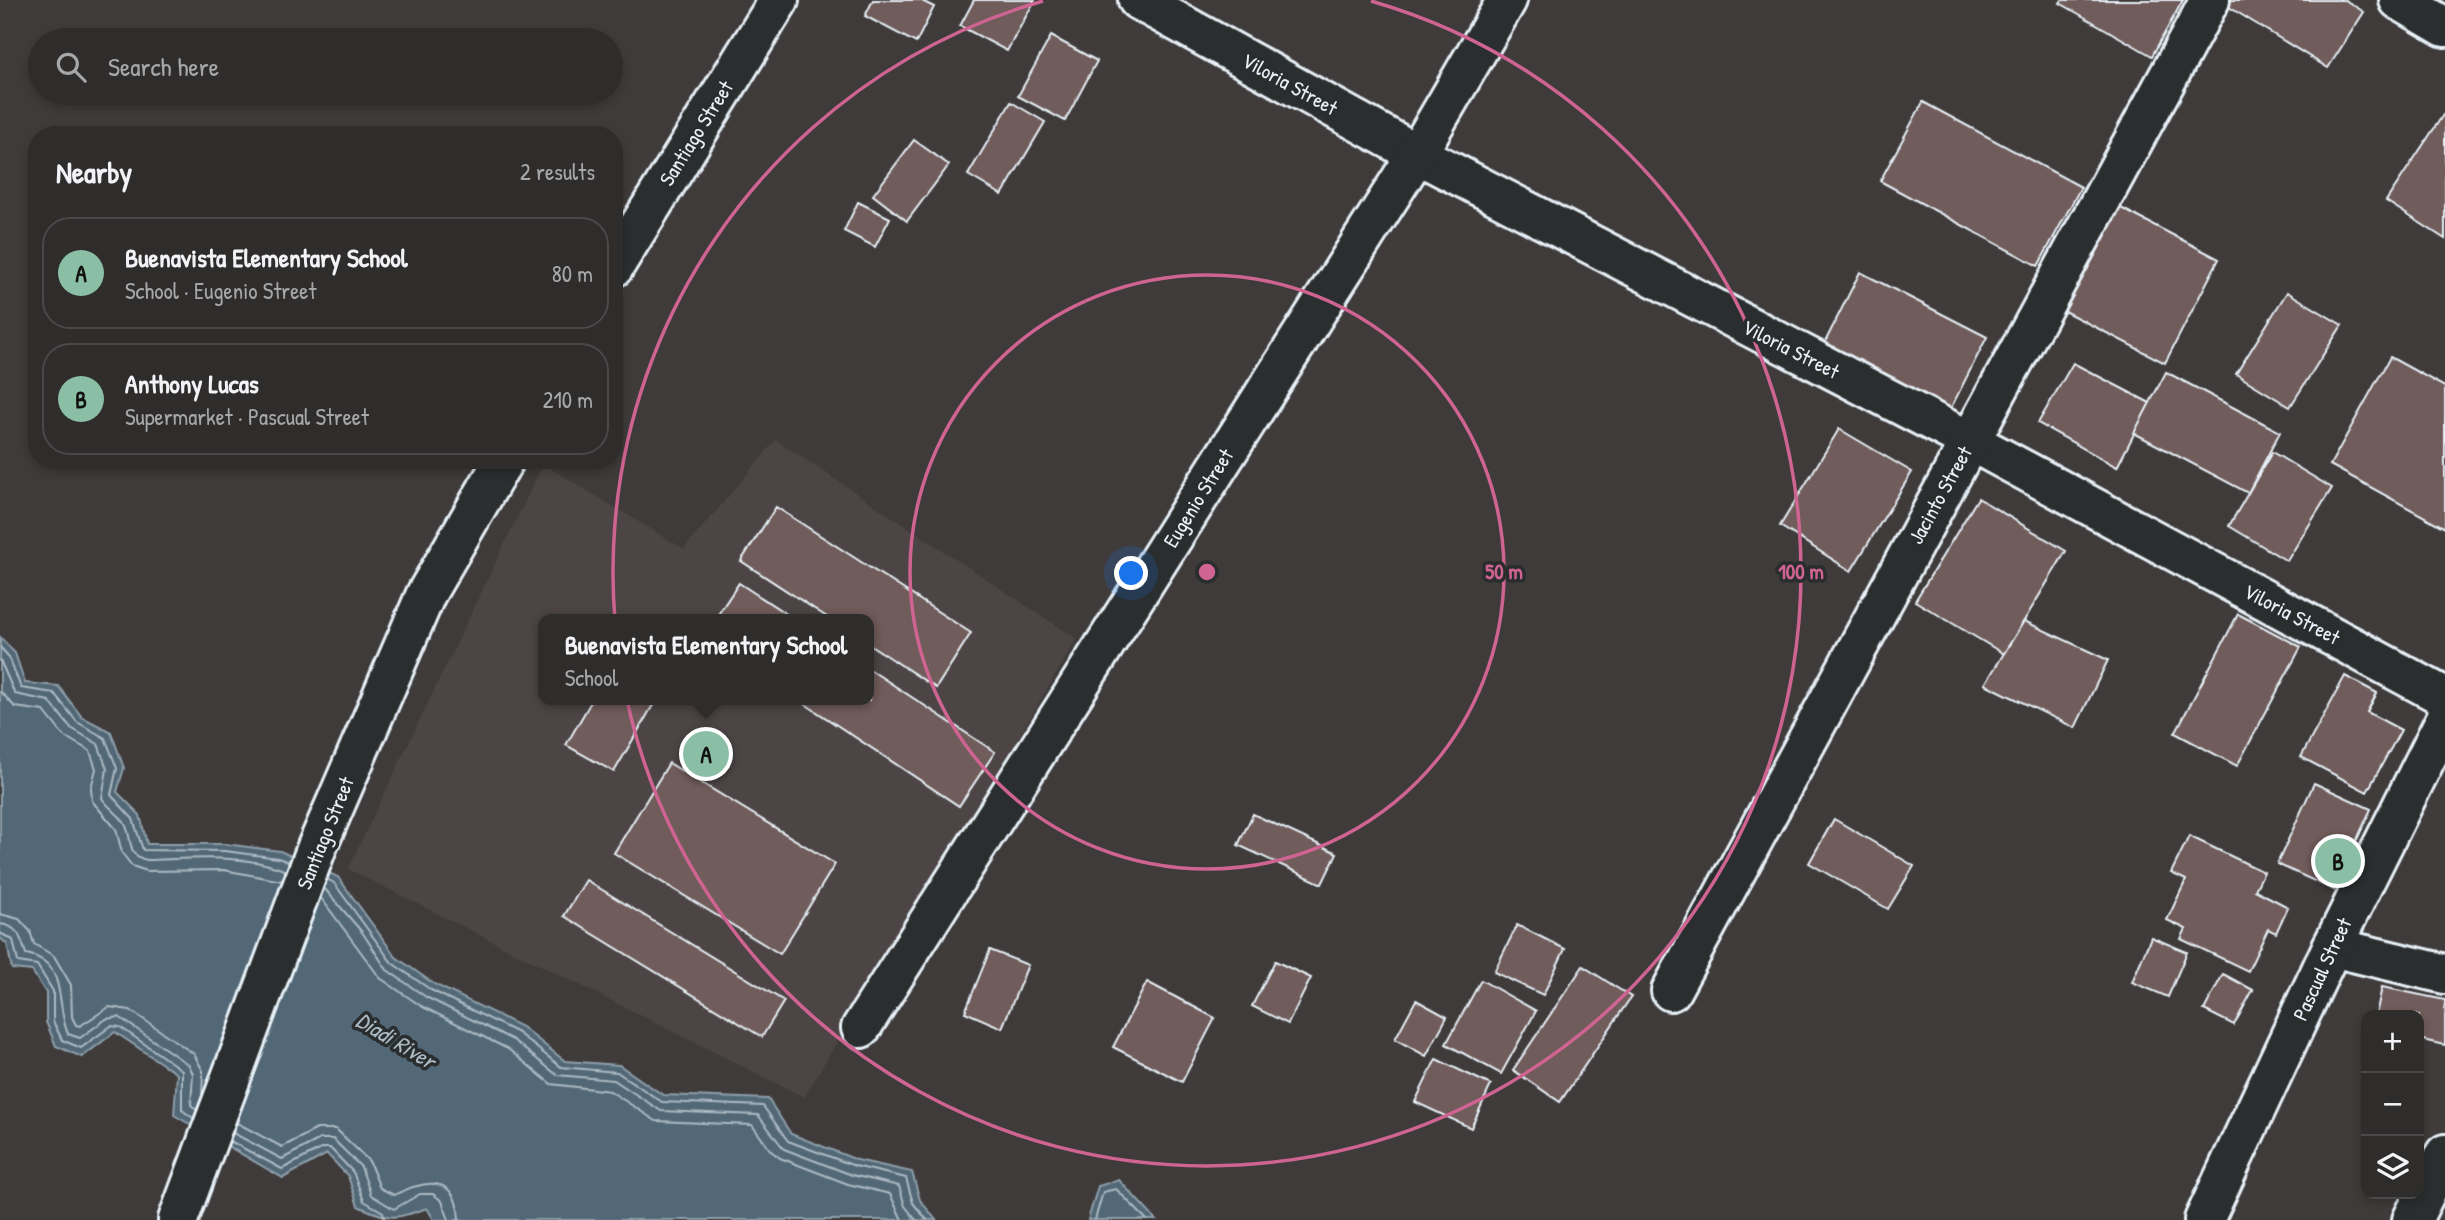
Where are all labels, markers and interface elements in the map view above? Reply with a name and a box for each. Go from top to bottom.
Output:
search box [28,28,623,105]
street label: Viloria Street [1237,46,1344,123]
icon: search [52,48,90,86]
text: Search here [108,49,219,84]
street label: Santiago Street [652,74,740,191]
text: Nearby [56,152,132,192]
text: 2 results [520,156,595,187]
text: Buenavista Elementary School [125,240,408,275]
text: A [75,258,87,289]
text: 80 m [552,258,593,289]
text: School · Eugenio Street [125,275,316,306]
street label: Viloria Street [1738,312,1845,386]
text: Anthony Lucas [125,366,259,401]
text: B [75,384,87,415]
text: 210 m [543,384,593,415]
text: Supermarket · Pascual Street [125,401,369,432]
street label: Jacinto Street [1901,440,1979,549]
street label: Eugenio Street [1156,442,1240,553]
your location [1114,556,1148,590]
text: 50 m [1485,557,1523,586]
text: 100 m [1778,557,1824,586]
centre of rings [1195,560,1219,584]
street label: Viloria Street [2239,576,2346,652]
popup [538,614,874,705]
text: Buenavista Elementary School [565,627,847,662]
text: School [565,662,618,693]
pin: A [683,728,729,780]
street label: Santiago Street [289,772,361,894]
pin: B [2315,835,2361,887]
street label: Pascual Street [2286,912,2359,1025]
water label: Diadi River [351,1004,444,1077]
map controls [2361,1010,2424,1199]
button: + [2361,1010,2424,1073]
button: − [2361,1073,2424,1136]
button: layers [2361,1136,2424,1199]

